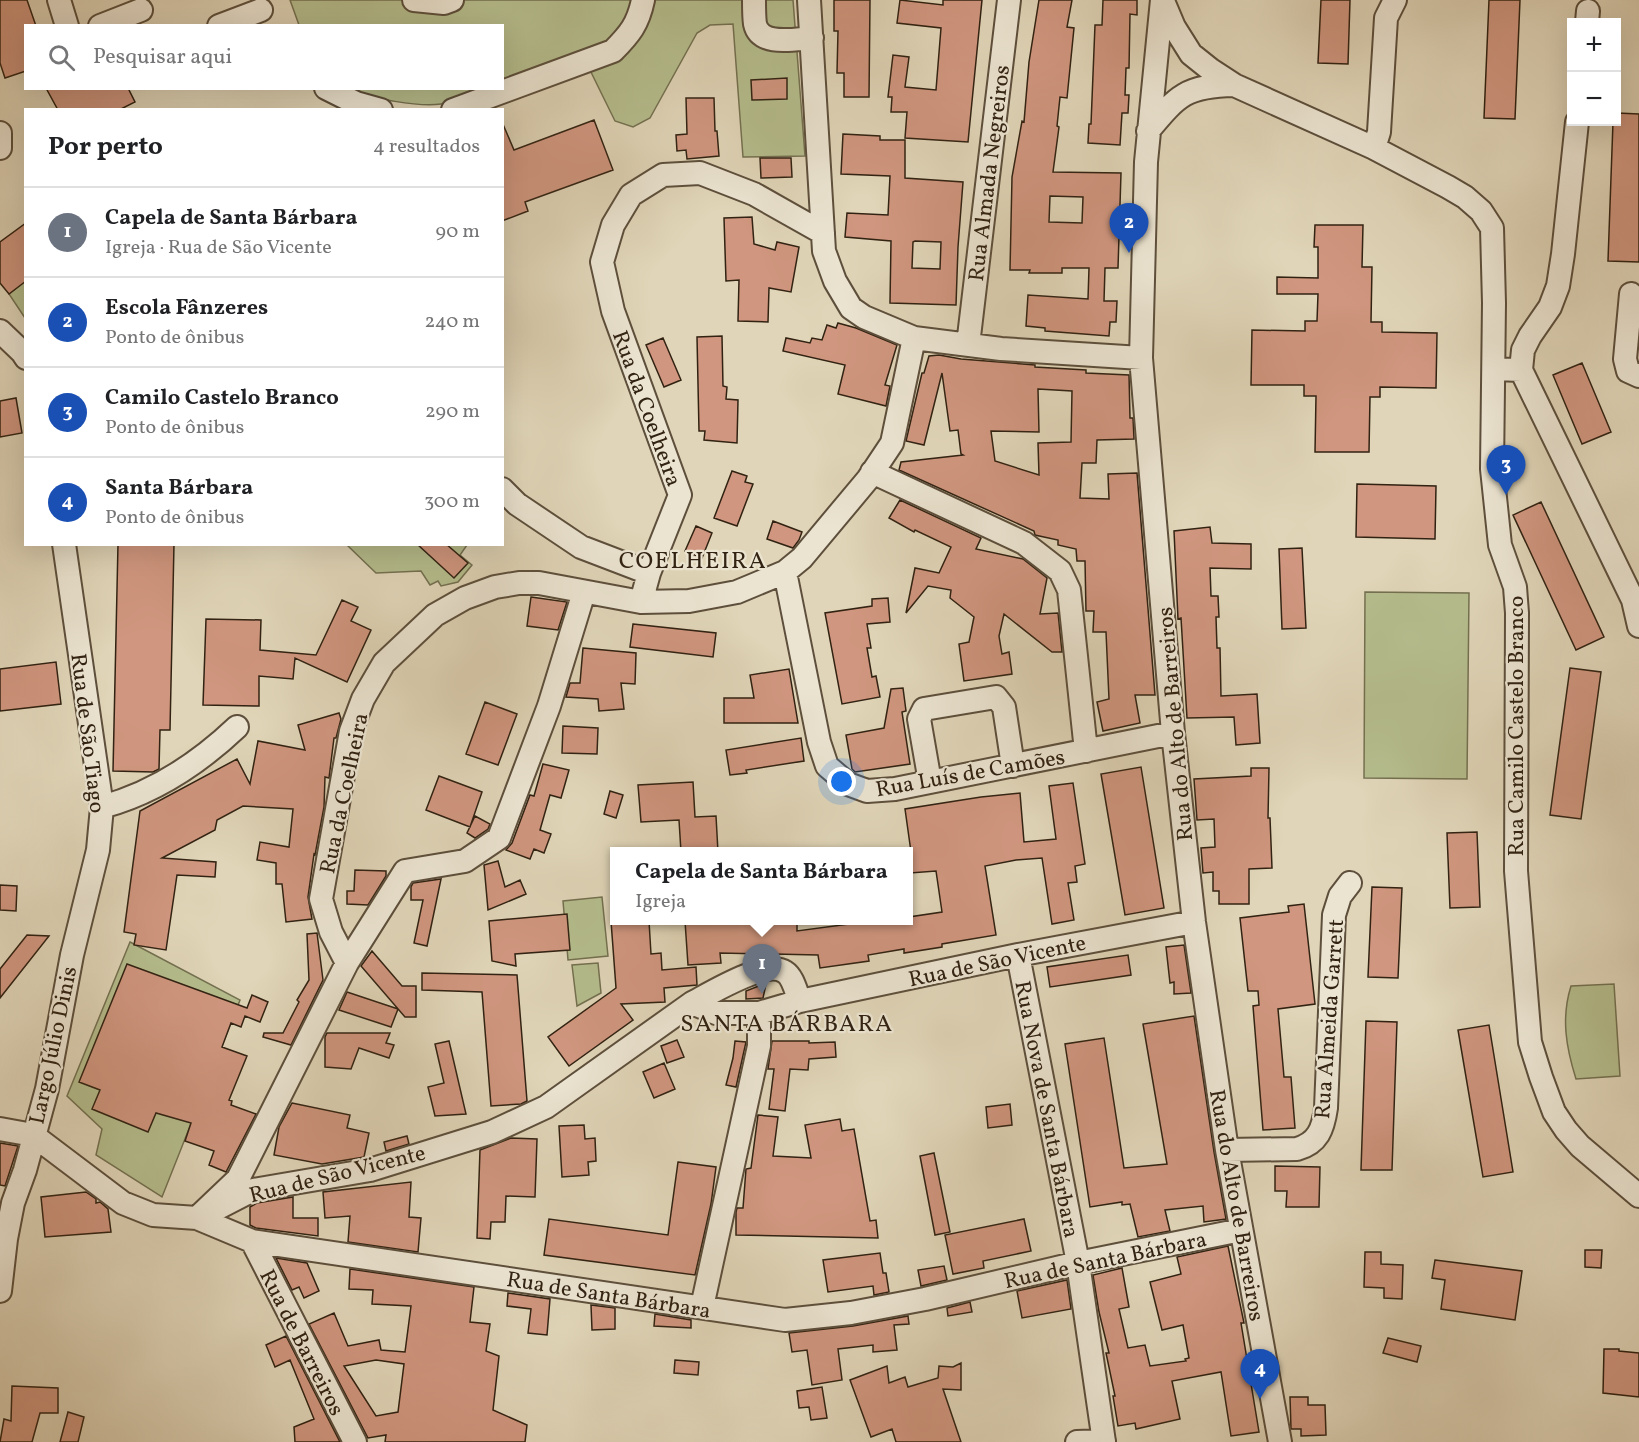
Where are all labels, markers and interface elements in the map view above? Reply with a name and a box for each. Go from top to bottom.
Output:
map controls [1567,18,1621,126]
button: + [1567,18,1621,72]
search box [24,24,504,90]
icon: search [45,41,78,74]
text: Pesquisar aqui [93,42,232,73]
street label: Rua Almada Negreiros [962,63,1019,283]
button: − [1567,72,1621,126]
text: Por perto [48,129,163,165]
text: 4 resultados [373,133,480,161]
text: Capela de Santa Bárbara [105,203,357,234]
pin: 2 [1110,204,1148,253]
text: 1 [63,218,72,246]
text: 90 m [436,218,480,246]
text: Igreja · Rua de São Vicente [105,234,332,262]
text: Escola Fânzeres [105,293,268,324]
text: 2 [62,308,73,336]
text: 240 m [425,308,480,336]
text: Ponto de ônibus [105,324,244,352]
street label: Rua da Coelheira [603,326,688,491]
text: Camilo Castelo Branco [105,383,339,414]
text: 3 [62,398,73,426]
text: 290 m [425,398,480,426]
text: Ponto de ônibus [105,414,244,442]
pin: 3 [1486,446,1526,495]
text: Santa Bárbara [105,473,253,504]
text: 4 [61,488,74,516]
text: 300 m [424,488,480,516]
text: Ponto de ônibus [105,504,244,532]
district label: COELHEIRA [619,545,767,579]
street label: Rua Camilo Castelo Branco [1502,596,1533,856]
street label: Rua do Alto de Barreiros [1151,606,1202,842]
street label: Rua de São Tiago [61,652,112,815]
street label: Rua da Coelheira [313,710,378,877]
street label: Rua Luís de Camões [873,743,1067,806]
your location [827,767,856,796]
popup [610,847,913,925]
text: Capela de Santa Bárbara [635,857,888,888]
text: Igreja [635,888,686,916]
street label: Rua Almeida Garrett [1308,918,1353,1120]
street label: Rua de São Vicente [906,929,1089,996]
pin: 1 [742,944,782,994]
street label: Largo Júlio Dinis [23,964,86,1127]
street label: Rua Nova de Santa Bárbara [1005,978,1086,1241]
district label: SANTA BÁRBARA [680,1008,894,1042]
street label: Rua do Alto de Barreiros [1200,1087,1271,1324]
street label: Rua de São Vicente [246,1139,429,1212]
street label: Rua de Santa Bárbara [1001,1225,1210,1298]
street label: Rua de Barreiros [251,1265,351,1422]
street label: Rua de Santa Bárbara [504,1265,713,1328]
pin: 4 [1240,1350,1280,1399]

